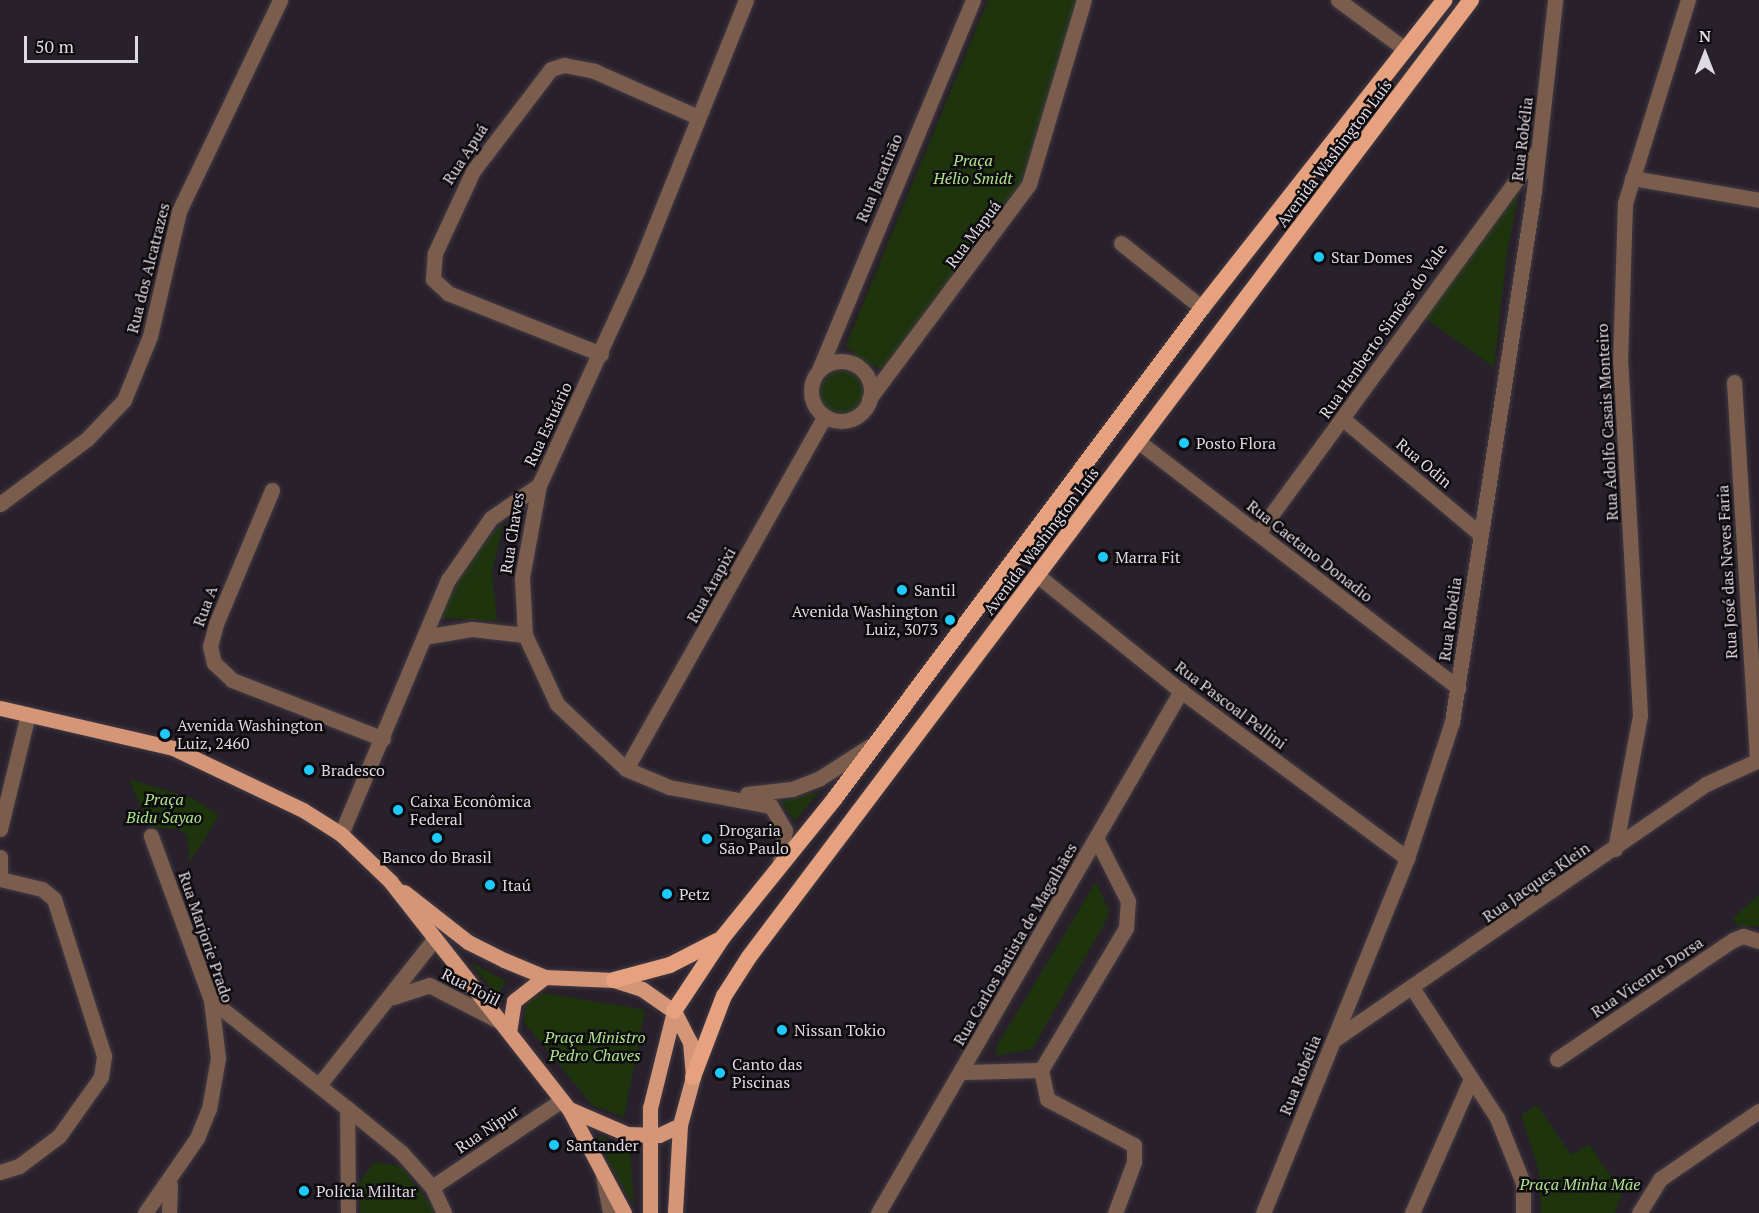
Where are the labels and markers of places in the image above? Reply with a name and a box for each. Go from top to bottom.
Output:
place label: Star Domes [1331,247,1413,267]
marker: Star Domes [1312,250,1326,264]
place label: Posto Flora [1196,433,1276,453]
marker: Posto Flora [1177,436,1191,450]
place label: Marra Fit [1115,547,1181,567]
marker: Marra Fit [1096,550,1110,564]
place label: Santil [914,580,956,600]
marker: Santil [895,583,909,597]
place label: Avenida Washington Luiz, 3073 [792,601,938,639]
marker: Avenida Washington Luiz, 3073 [943,613,957,627]
place label: Avenida Washington Luiz, 2460 [177,715,323,753]
marker: Avenida Washington Luiz, 2460 [158,727,172,741]
place label: Bradesco [321,760,385,780]
marker: Bradesco [302,763,316,777]
place label: Caixa Econômica Federal [410,791,531,829]
marker: Caixa Econômica Federal [391,803,405,817]
place label: Drogaria São Paulo [719,820,789,858]
marker: Banco do Brasil [430,831,444,845]
marker: Drogaria São Paulo [700,832,714,846]
place label: Banco do Brasil [382,847,492,867]
place label: Itaú [502,875,531,895]
marker: Itaú [483,878,497,892]
place label: Petz [679,884,710,904]
marker: Petz [660,887,674,901]
place label: Nissan Tokio [794,1020,886,1040]
marker: Nissan Tokio [775,1023,789,1037]
place label: Canto das Piscinas [732,1054,802,1092]
marker: Canto das Piscinas [713,1066,727,1080]
place label: Santander [566,1135,639,1155]
marker: Santander [547,1138,561,1152]
place label: Polícia Militar [316,1181,416,1201]
marker: Polícia Militar [297,1184,311,1198]

